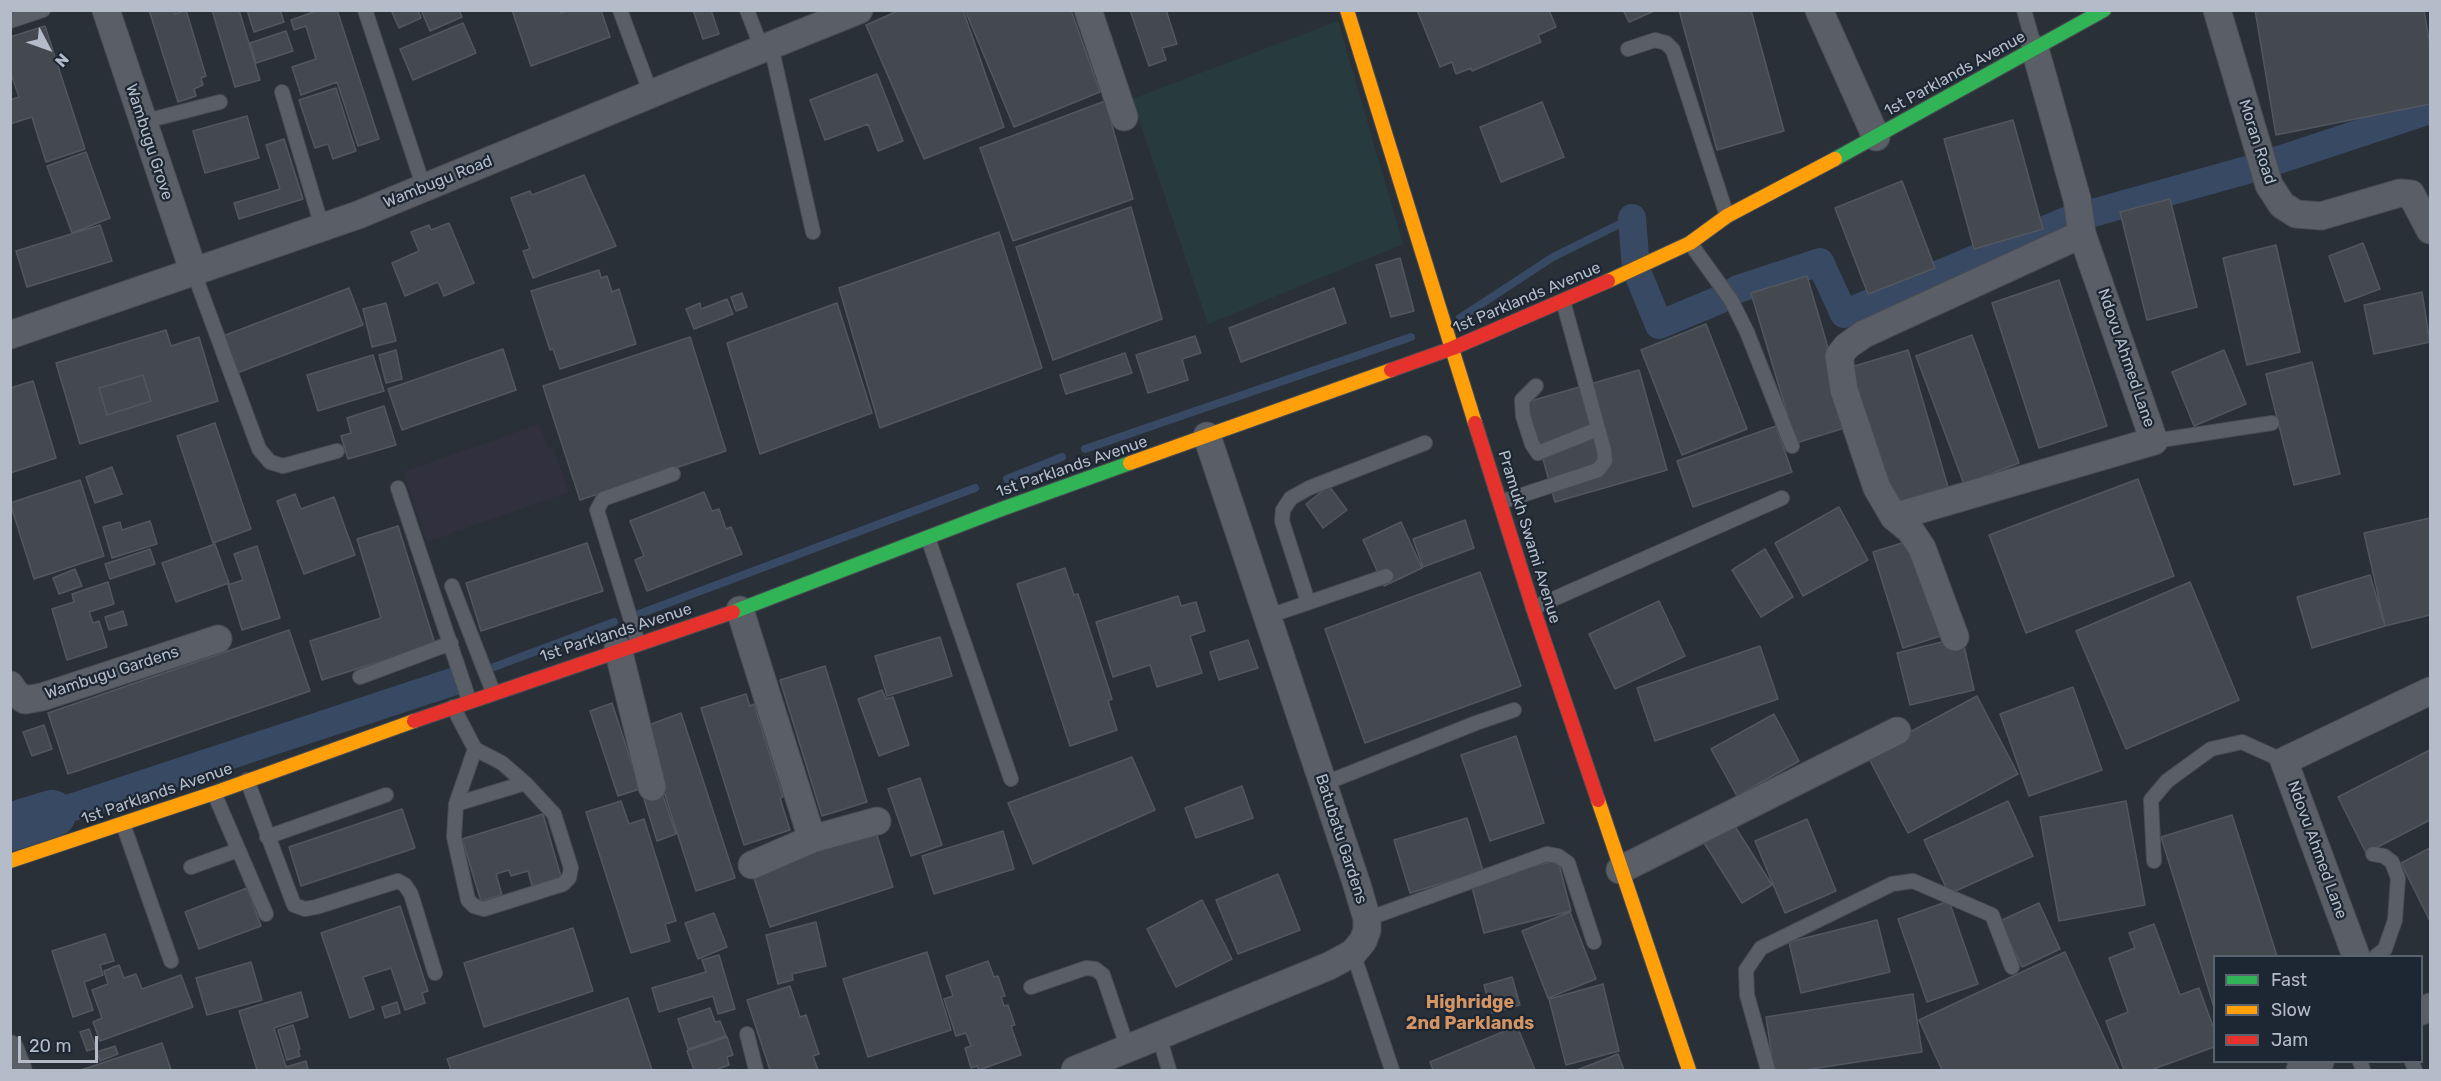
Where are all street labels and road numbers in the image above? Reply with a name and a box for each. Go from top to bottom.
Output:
street label: 1st Parklands Avenue [1881,27,2029,121]
street label: Wambugu Grove [121,81,177,203]
street label: Moran Road [2234,97,2280,187]
street label: Wambugu Road [381,151,495,213]
street label: 1st Parklands Avenue [1450,258,1604,338]
street label: Ndovu Ahmed Lane [2093,286,2159,430]
street label: 1st Parklands Avenue [994,432,1150,502]
street label: Pramukh Swami Avenue [1493,448,1565,626]
street label: 1st Parklands Avenue [538,599,694,667]
street label: Wambugu Gardens [43,642,181,704]
street label: 1st Parklands Avenue [79,759,235,829]
street label: Batubatu Gardens [1311,772,1371,906]
street label: Ndovu Ahmed Lane [2283,778,2351,922]

